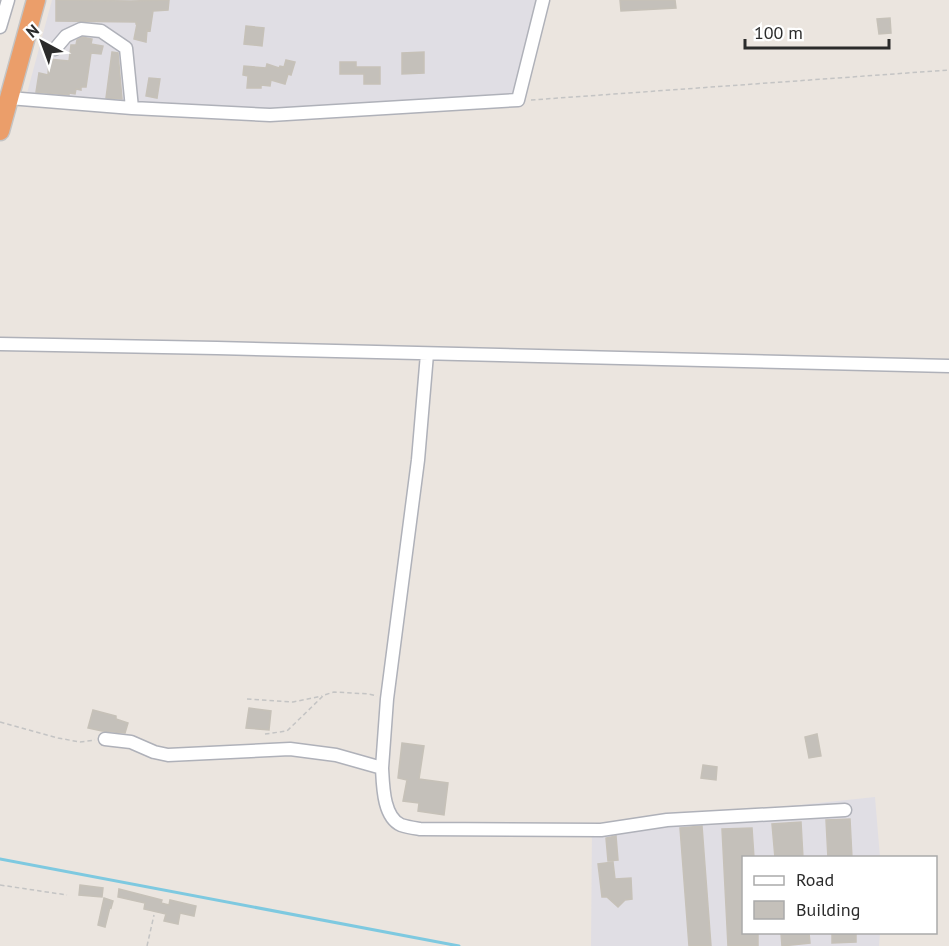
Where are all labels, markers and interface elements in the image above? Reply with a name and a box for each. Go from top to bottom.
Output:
north arrow [12,12,72,72]
scale bar [745,12,889,50]
text: N [22,20,43,42]
text: 100 m [754,21,803,44]
legend [742,856,937,934]
text: Road [796,868,834,891]
text: Building [796,898,860,921]

